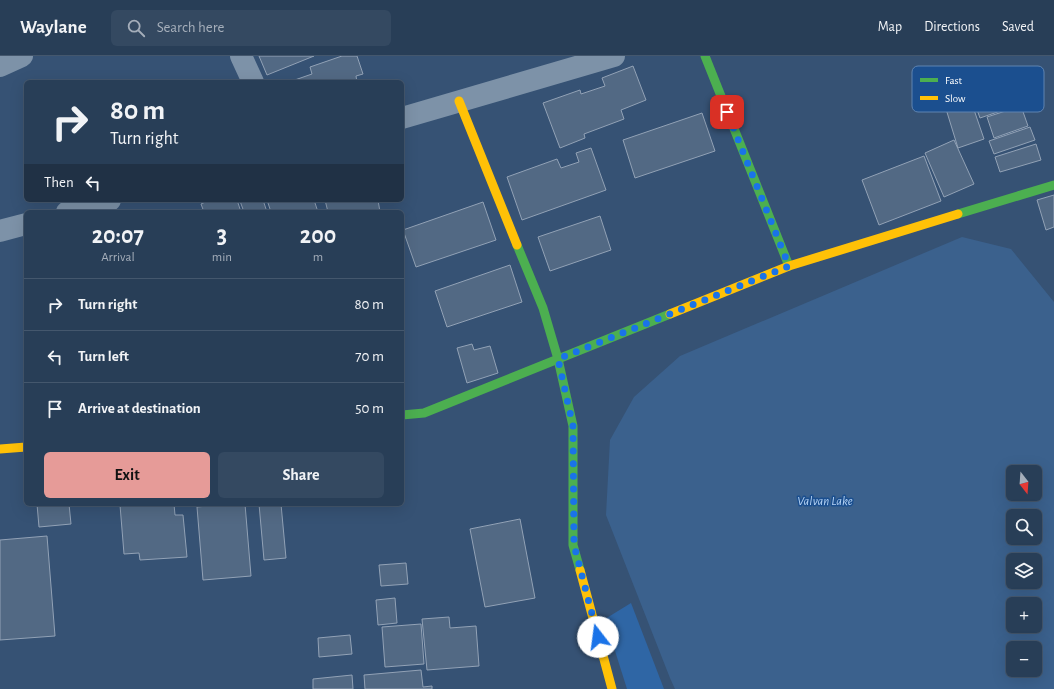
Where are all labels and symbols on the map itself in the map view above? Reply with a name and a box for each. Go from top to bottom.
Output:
legend [912,66,1044,112]
text: Fast [945,75,963,86]
text: Slow [945,93,966,104]
pin [710,95,744,129]
north arrow [1006,465,1042,501]
water label: Valvan Lake [797,495,853,508]
position arrow [577,616,619,658]

